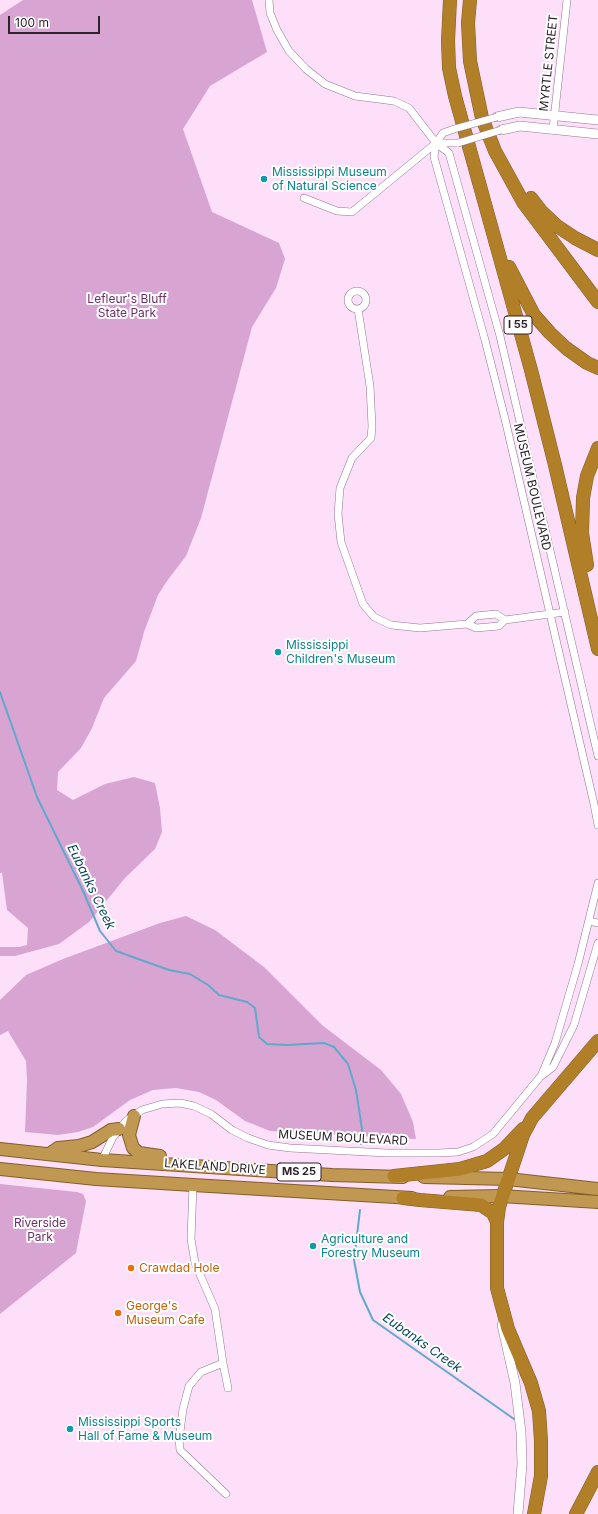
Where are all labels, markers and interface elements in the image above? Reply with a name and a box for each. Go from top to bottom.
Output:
scale bar [10,8,102,34]
street label: MYRTLE STREET [537,14,561,112]
text: 100 m [15,15,49,30]
place label: Mississippi Museum of Natural Science [272,165,387,193]
marker: Mississippi Museum of Natural Science [259,174,269,184]
park label: Lefleur's Bluff State Park [87,292,167,320]
road number: I 55 [504,316,532,334]
street label: MUSEUM BOULEVARD [510,422,554,552]
place label: Mississippi Children's Museum [286,638,396,666]
marker: Mississippi Children's Museum [273,647,283,657]
water label: Eubanks Creek [64,842,118,932]
street label: MUSEUM BOULEVARD [278,1127,408,1149]
street label: LAKELAND DRIVE [164,1156,266,1178]
road number: MS 25 [277,1163,321,1181]
park label: Riverside Park [14,1216,66,1244]
place label: Agriculture and Forestry Museum [321,1232,420,1260]
marker: Agriculture and Forestry Museum [308,1241,318,1251]
place label: Crawdad Hole [139,1261,219,1275]
marker: Crawdad Hole [126,1263,136,1273]
place label: George's Museum Cafe [126,1299,205,1327]
marker: George's Museum Cafe [113,1308,123,1318]
water label: Eubanks Creek [379,1310,465,1376]
place label: Mississippi Sports Hall of Fame & Museum [78,1415,212,1443]
marker: Mississippi Sports Hall of Fame & Museum [65,1424,75,1434]

